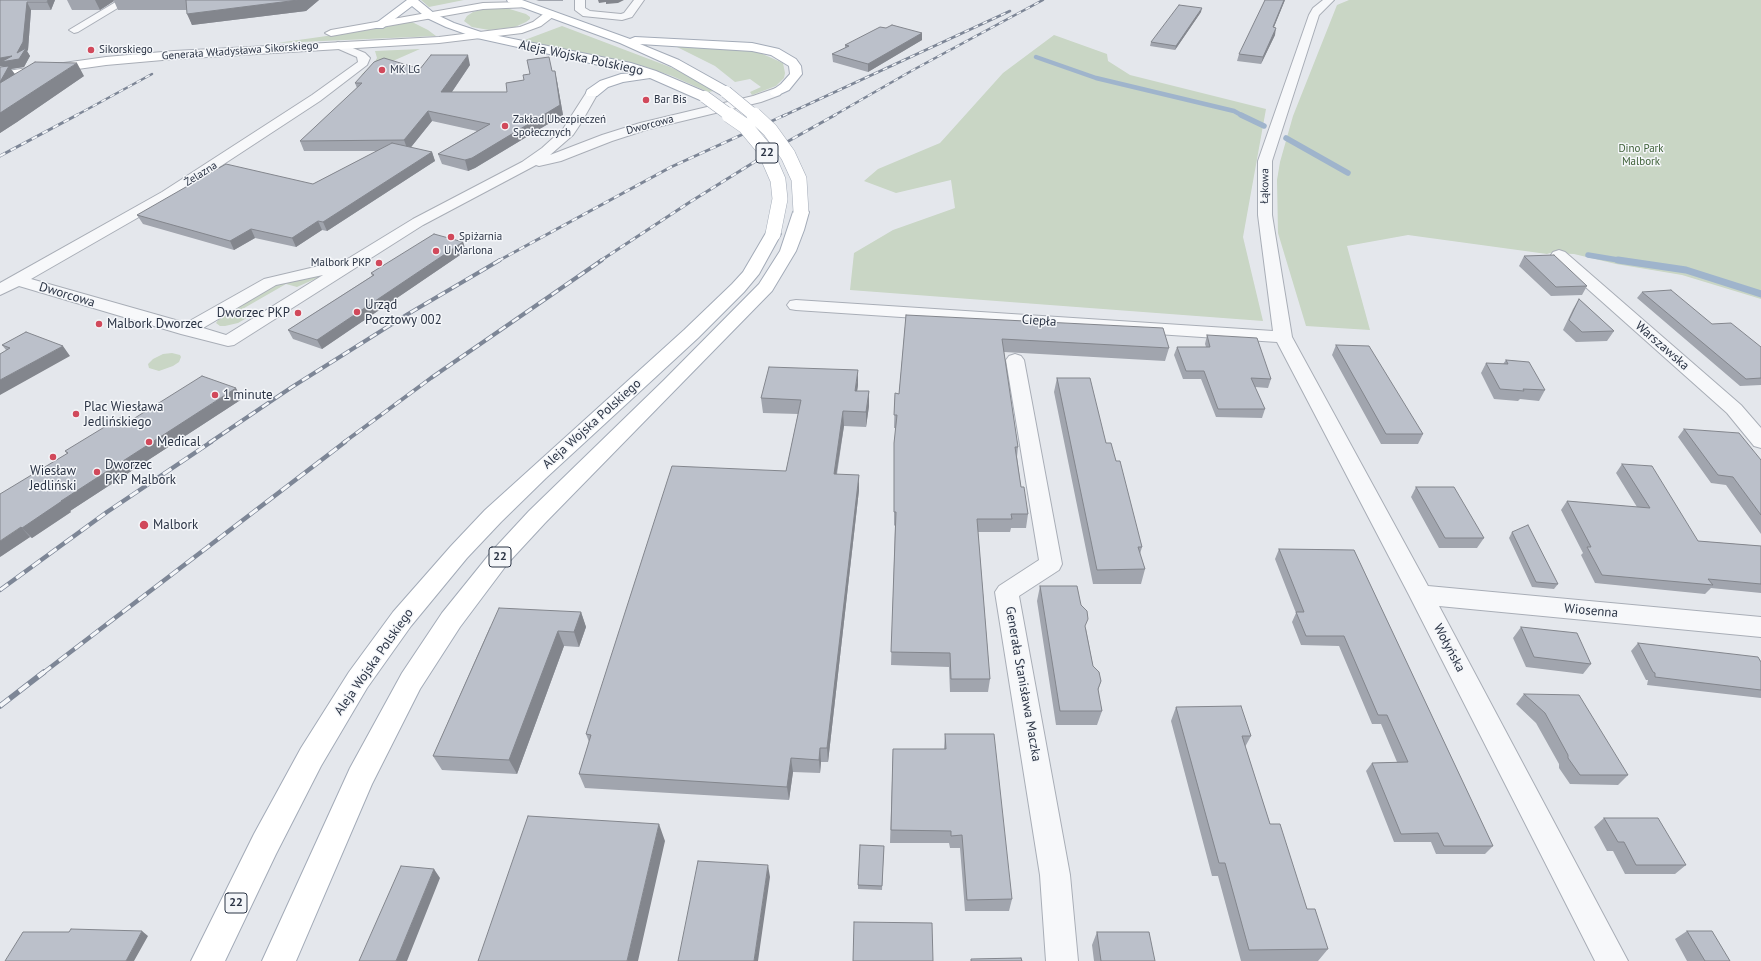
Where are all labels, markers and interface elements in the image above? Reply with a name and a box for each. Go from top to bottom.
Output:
street label: Aleja Wojska Polskiego [517,37,645,79]
street label: Generała Władysława Sikorskiego [161,39,319,63]
place label: Sikorskiego [99,43,153,57]
marker: Sikorskiego [86,45,96,55]
place label: MK LG [390,63,420,77]
marker: MK LG [377,65,387,75]
place label: Bar Bis [654,93,687,107]
marker: Bar Bis [641,95,651,105]
street label: Dworcowa [625,112,675,138]
place label: Zakład Ubezpieczeń Społecznych [513,113,606,139]
marker: Zakład Ubezpieczeń Społecznych [500,121,510,131]
park label: Dino Park Malbork [1618,142,1664,168]
road number: 22 [756,143,778,163]
street label: Żelazna [182,159,220,189]
street label: Łąkowa [1258,168,1272,204]
place label: Spiżarnia [459,230,502,244]
marker: Spiżarnia [446,232,456,242]
place label: U Marlona [444,244,493,258]
marker: U Marlona [431,246,441,256]
place label: Malbork PKP [311,256,371,270]
marker: Malbork PKP [374,258,384,268]
street label: Dworcowa [37,279,97,311]
place label: Urząd Pocztowy 002 [365,297,442,328]
place label: Dworzec PKP [217,305,290,321]
marker: Urząd Pocztowy 002 [352,307,362,317]
marker: Dworzec PKP [293,308,303,318]
street label: Ciepła [1021,312,1057,330]
place label: Malbork Dworzec [107,316,203,332]
street label: Warszawska [1632,318,1692,374]
marker: Malbork Dworzec [94,319,104,329]
street label: Aleja Wojska Polskiego [540,376,644,472]
place label: 1 minute [223,387,273,403]
marker: 1 minute [210,390,220,400]
place label: Plac Wiesława Jedlińskiego [84,399,163,430]
marker: Plac Wiesława Jedlińskiego [71,409,81,419]
place label: Medical [157,434,200,450]
marker: Medical [144,437,154,447]
marker: Wiesław Jedliński [48,452,58,462]
place label: Dworzec PKP Malbork [105,457,176,488]
place label: Wiesław Jedliński [30,463,76,494]
marker: Dworzec PKP Malbork [92,467,102,477]
place label: Malbork [153,517,198,533]
marker: Malbork [138,519,150,531]
road number: 22 [489,547,511,567]
street label: Wiosenna [1563,601,1619,621]
street label: Generała Stanisława Maczka [1002,605,1044,763]
street label: Aleja Wojska Polskiego [331,606,417,718]
street label: Wołyńska [1430,621,1468,675]
road number: 22 [225,893,247,913]

